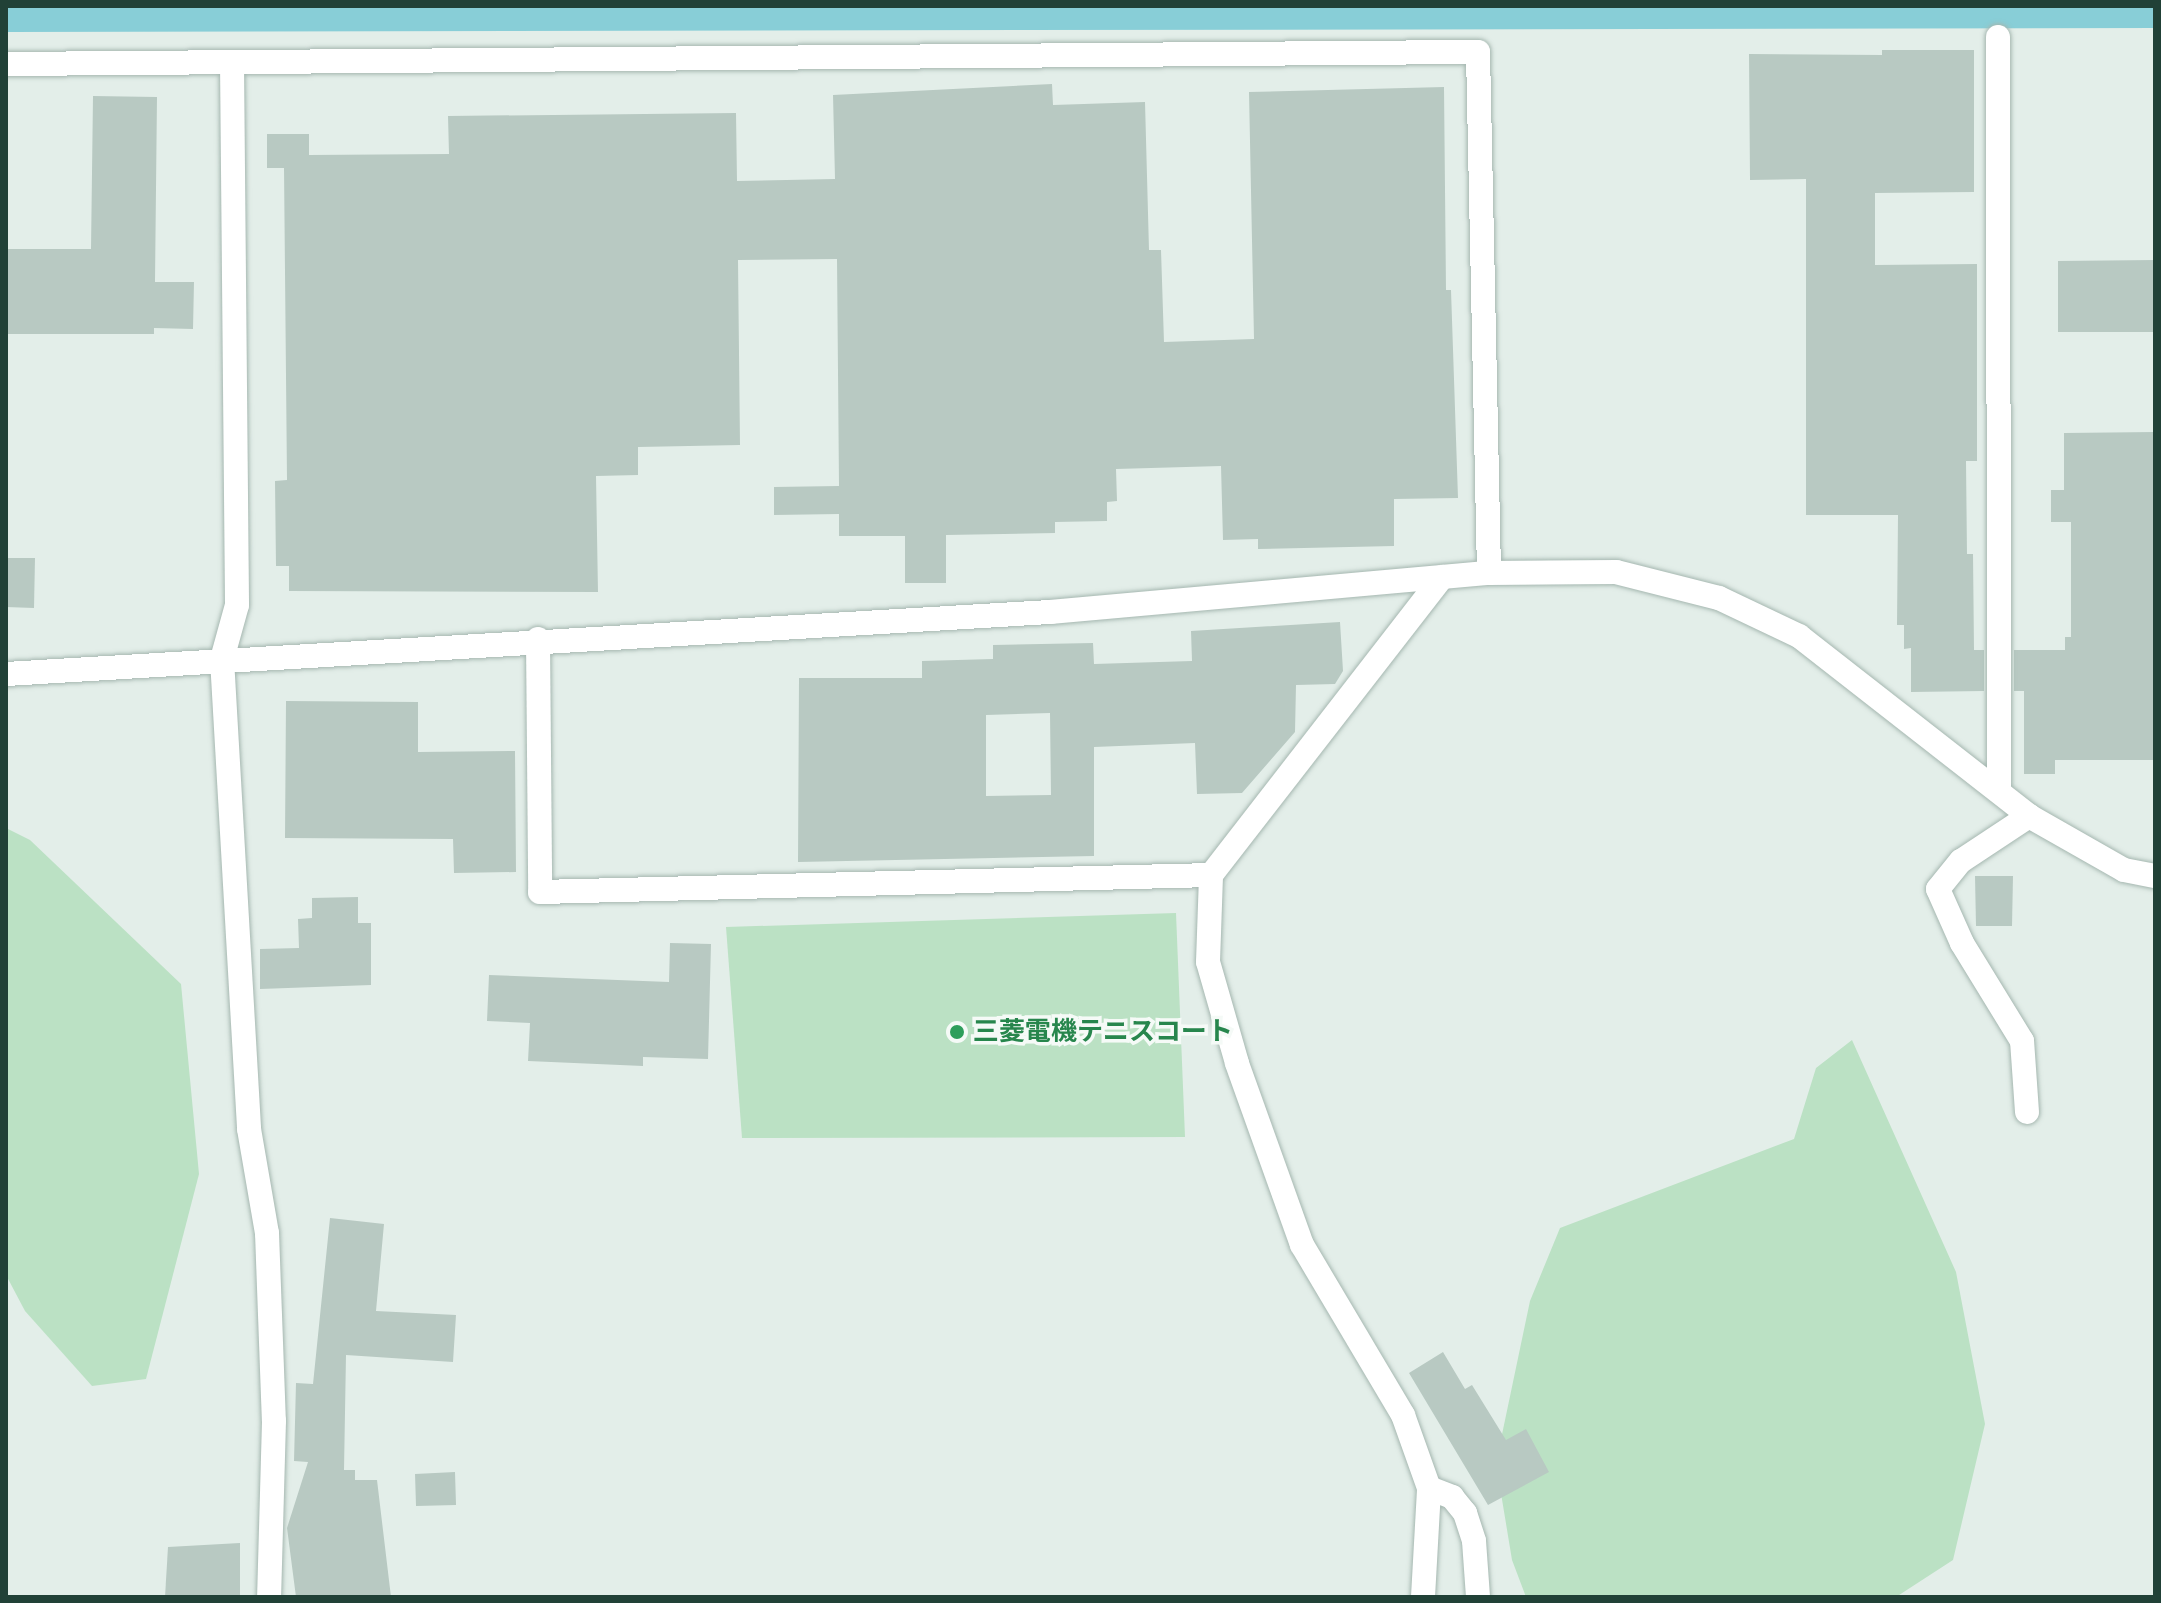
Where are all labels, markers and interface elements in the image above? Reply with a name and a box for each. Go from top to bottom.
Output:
place label: 三菱電機テニスコート [973,1016,1233,1048]
marker: 三菱電機テニスコート [948,1023,966,1041]

